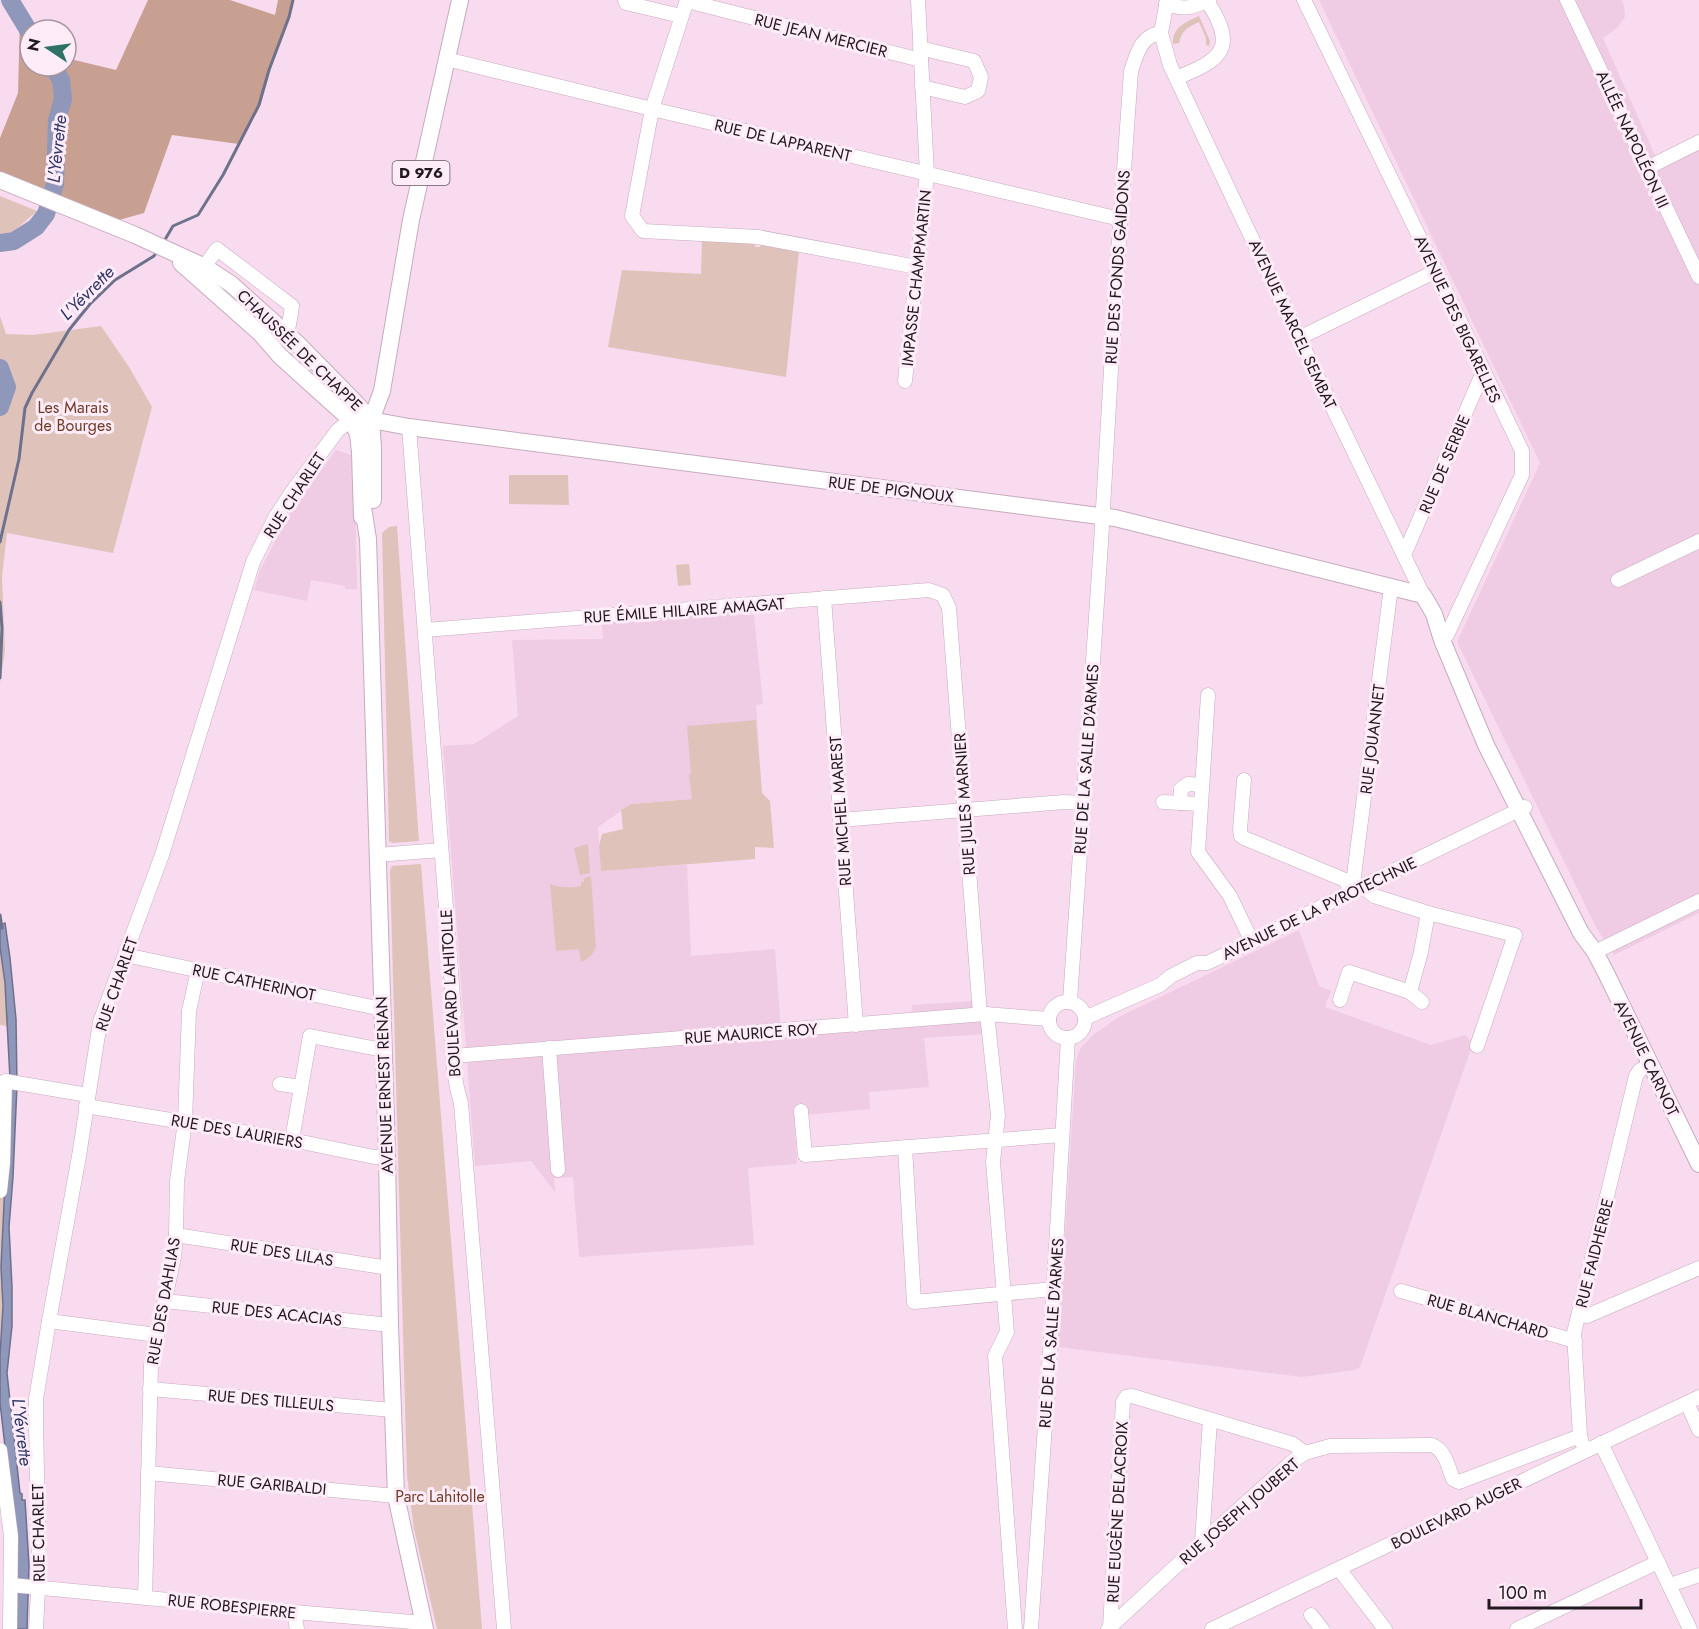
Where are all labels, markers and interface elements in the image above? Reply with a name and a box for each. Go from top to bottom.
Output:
street label: RUE JEAN MERCIER [752,8,890,63]
north arrow [18,18,78,78]
text: N [21,36,47,54]
street label: ALLÉE NAPOLÉON III [1591,67,1675,212]
water label: L'Yèvrette [41,114,73,184]
street label: RUE DE LAPPARENT [712,114,854,168]
road number: D 976 [392,161,450,185]
street label: RUE DES FONDS GAIDONS [1099,169,1136,365]
street label: IMPASSE CHAMPMARTIN [896,189,937,367]
street label: AVENUE DES BIGARELLES [1409,232,1507,407]
street label: AVENUE MARCEL SEMBAT [1243,236,1342,413]
water label: L'Yévrette [54,260,120,326]
street label: CHAUSSÉE DE CHAPPE [232,284,368,417]
park label: Les Marais de Bourges [34,396,112,437]
street label: RUE DE SERBIE [1413,411,1476,517]
street label: RUE CHARLET [258,447,331,543]
street label: RUE DE PIGNOUX [827,470,955,509]
street label: RUE ÉMILE HILAIRE AMAGAT [583,592,786,629]
street label: RUE DE LA SALLE D'ARMES [1068,663,1105,855]
street label: RUE JOUANNET [1354,682,1391,795]
street label: RUE JULES MARNIER [948,732,981,876]
street label: RUE MICHEL MAREST [824,735,857,887]
street label: AVENUE DE LA PYROTECHNIE [1218,851,1420,966]
street label: BOULEVARD LAHITOLLE [435,909,466,1077]
street label: RUE CHARLET [90,934,143,1034]
street label: RUE CATHERINOT [190,958,318,1007]
street label: AVENUE ERNEST RENAN [370,996,399,1174]
street label: AVENUE CARNOT [1608,996,1685,1121]
street label: RUE MAURICE ROY [684,1017,819,1050]
street label: RUE DES LAURIERS [169,1109,305,1154]
street label: RUE FAIDHERBE [1570,1196,1619,1310]
street label: RUE DES LILAS [229,1233,335,1272]
street label: RUE DES DAHLIAS [141,1236,186,1366]
street label: RUE DE LA SALLE D'ARMES [1033,1237,1070,1429]
street label: RUE BLANCHARD [1425,1288,1551,1345]
street label: RUE DES ACACIAS [211,1295,343,1332]
street label: RUE DES TILLEULS [207,1384,335,1417]
water label: L'Yévrette [5,1397,39,1467]
street label: RUE EUGÈNE DELACROIX [1101,1421,1134,1603]
street label: RUE JOSEPH JOUBERT [1174,1452,1305,1570]
street label: RUE GARIBALDI [217,1468,327,1501]
street label: BOULEVARD AUGER [1387,1472,1525,1555]
street label: RUE CHARLET [26,1483,51,1582]
park label: Parc Lahitolle [395,1485,485,1508]
scale bar [1489,1572,1640,1610]
text: 100 m [1498,1580,1547,1606]
street label: RUE ROBESPIERRE [167,1588,297,1625]

